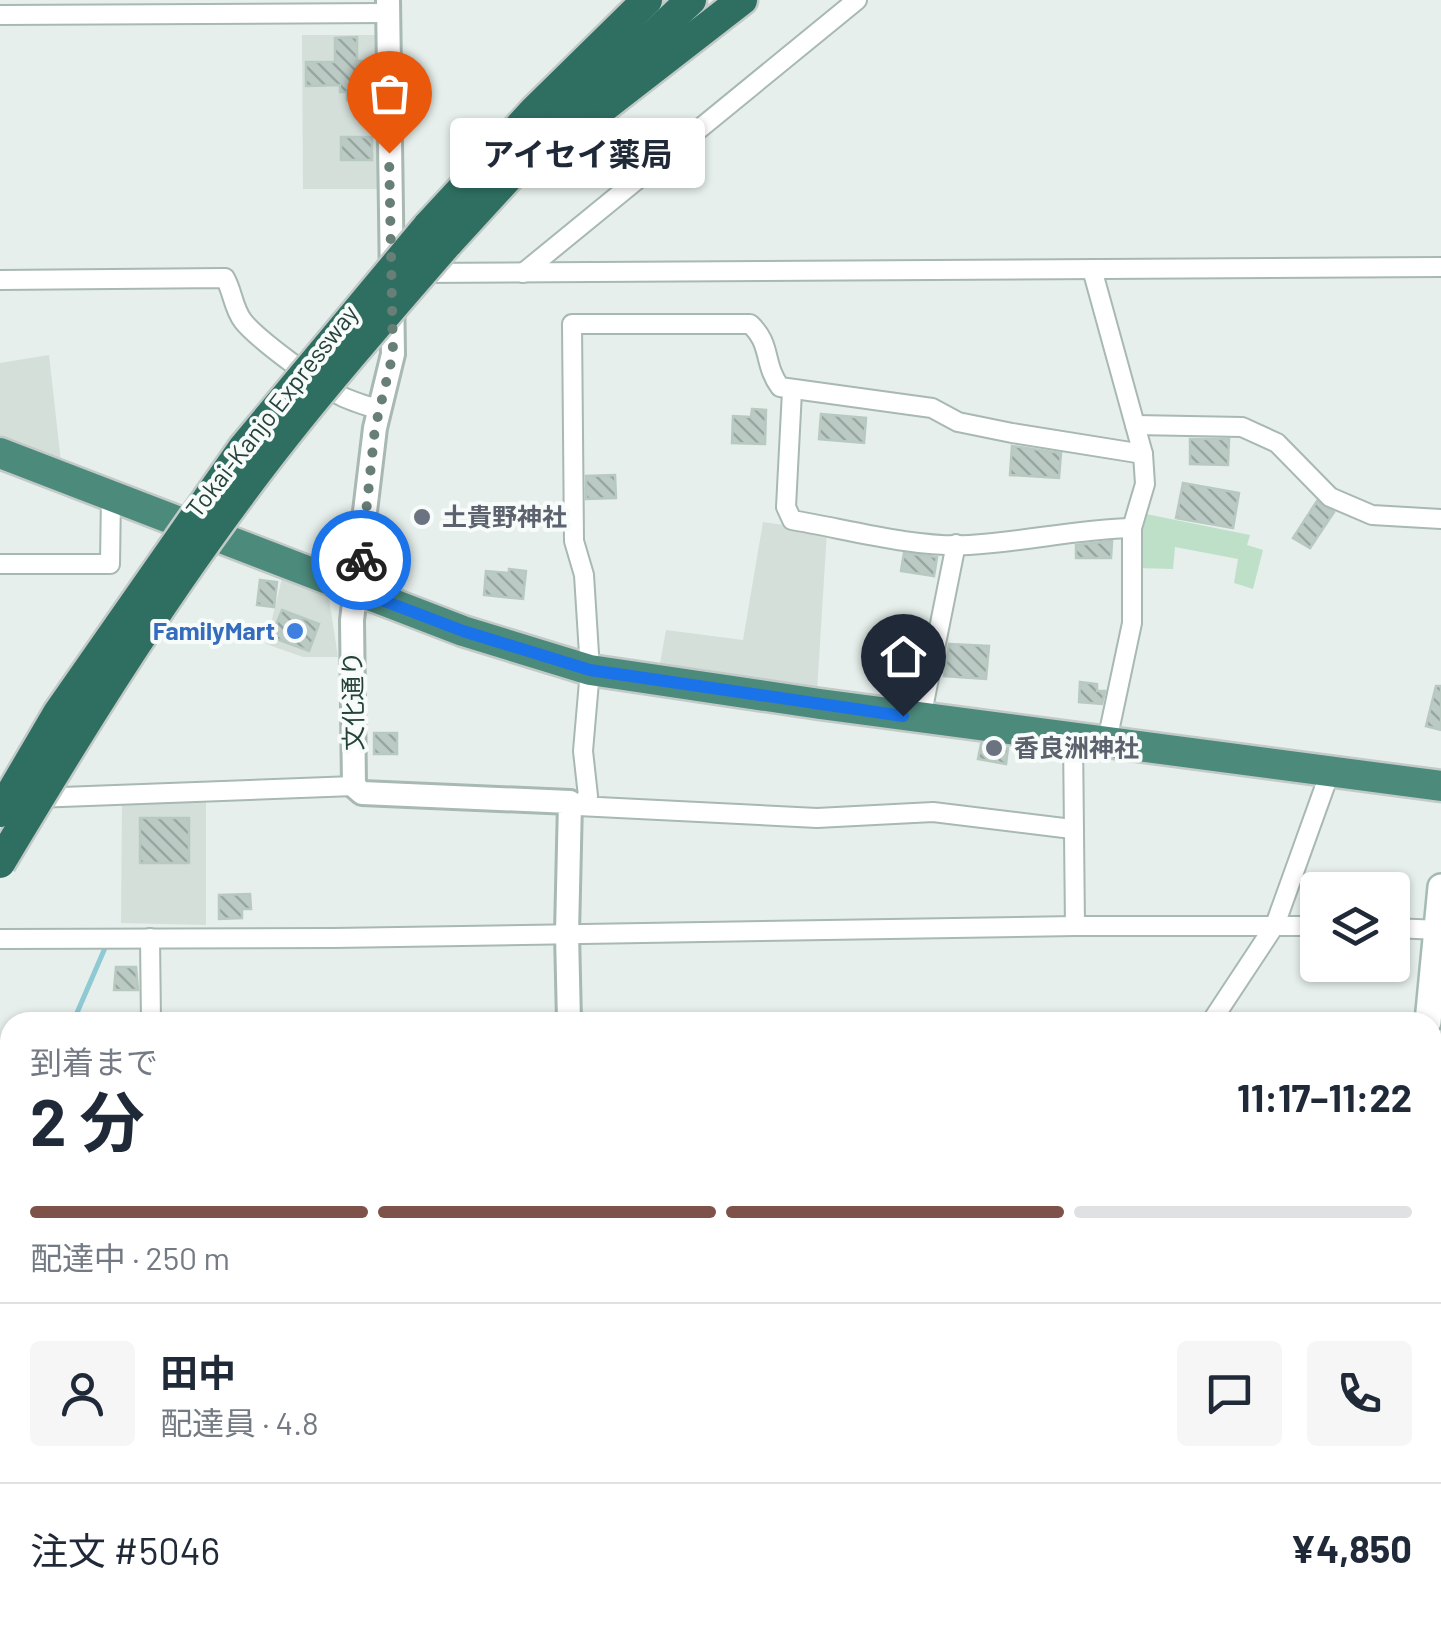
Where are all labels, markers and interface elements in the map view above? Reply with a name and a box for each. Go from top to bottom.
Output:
pin [347,51,432,154]
icon: bag [362,66,417,121]
callout: アイセイ薬局 [449,118,704,188]
text: アイセイ薬局 [482,134,673,172]
street label: Tokai-Kanjo Expressway [179,298,364,523]
place label: 土貴野神社 [442,501,567,531]
marker: 土貴野神社 [411,506,433,528]
courier [311,510,411,610]
icon: bike [334,533,389,588]
pin [861,614,946,717]
place label: FamilyMart [153,615,275,645]
marker: FamilyMart [284,620,306,642]
icon: home [876,629,931,684]
street label: 文化通り [336,651,368,751]
place label: 香良洲神社 [1014,732,1139,762]
marker: 香良洲神社 [983,737,1005,759]
map controls [1300,872,1410,982]
button: layers [1300,872,1410,982]
text: 到着まで [30,1042,158,1080]
text: 11:17–11:22 [1237,1074,1412,1120]
text: 2 分 [30,1081,144,1159]
text: 配達中 · 250 m [30,1238,230,1276]
button: person [30,1341,135,1446]
button: chat [1177,1341,1282,1446]
button: phone [1307,1341,1412,1446]
text: 田中 [160,1349,236,1395]
text: 配達員 · 4.8 [160,1403,319,1441]
text: ¥4,850 [1290,1525,1412,1571]
text: 注文 #5046 [30,1527,220,1573]

